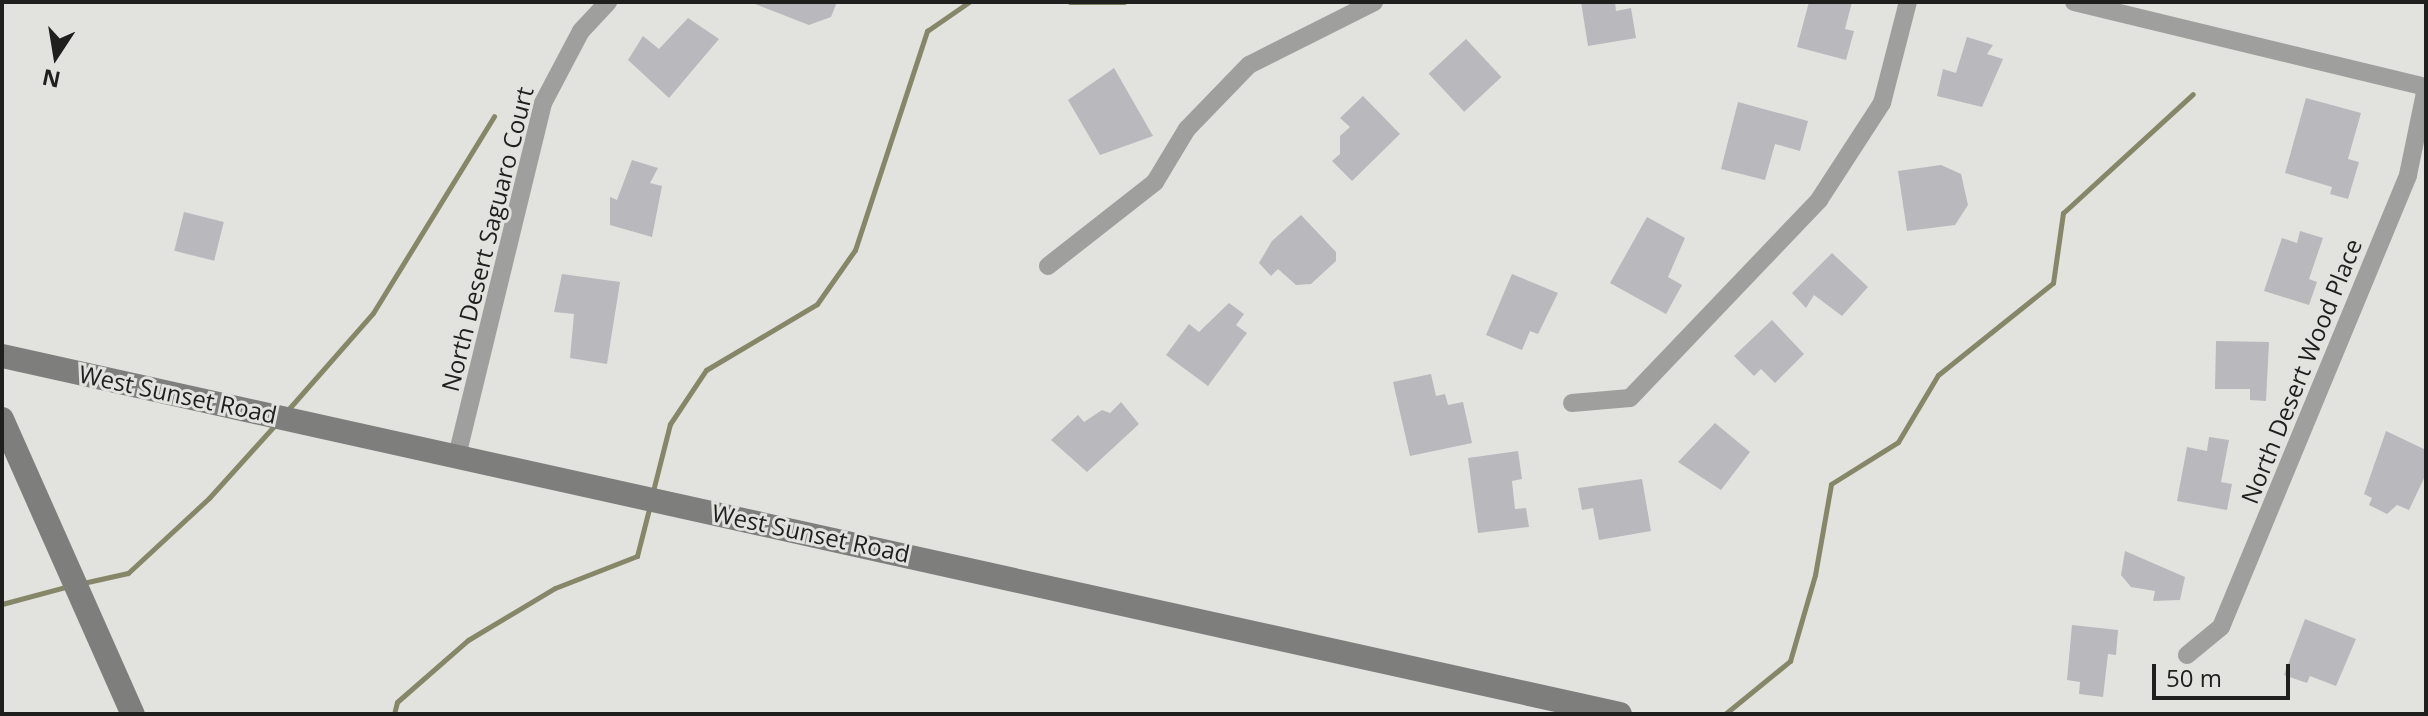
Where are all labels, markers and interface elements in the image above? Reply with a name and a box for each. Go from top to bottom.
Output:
north arrow [16,16,96,96]
text: N [39,63,63,96]
street label: North Desert Saguaro Court [435,84,539,394]
street label: North Desert Wood Place [2235,234,2367,508]
street label: West Sunset Road [76,359,280,429]
street label: West Sunset Road [709,498,913,568]
scale bar [2156,648,2294,698]
text: 50 m [2166,661,2222,694]

